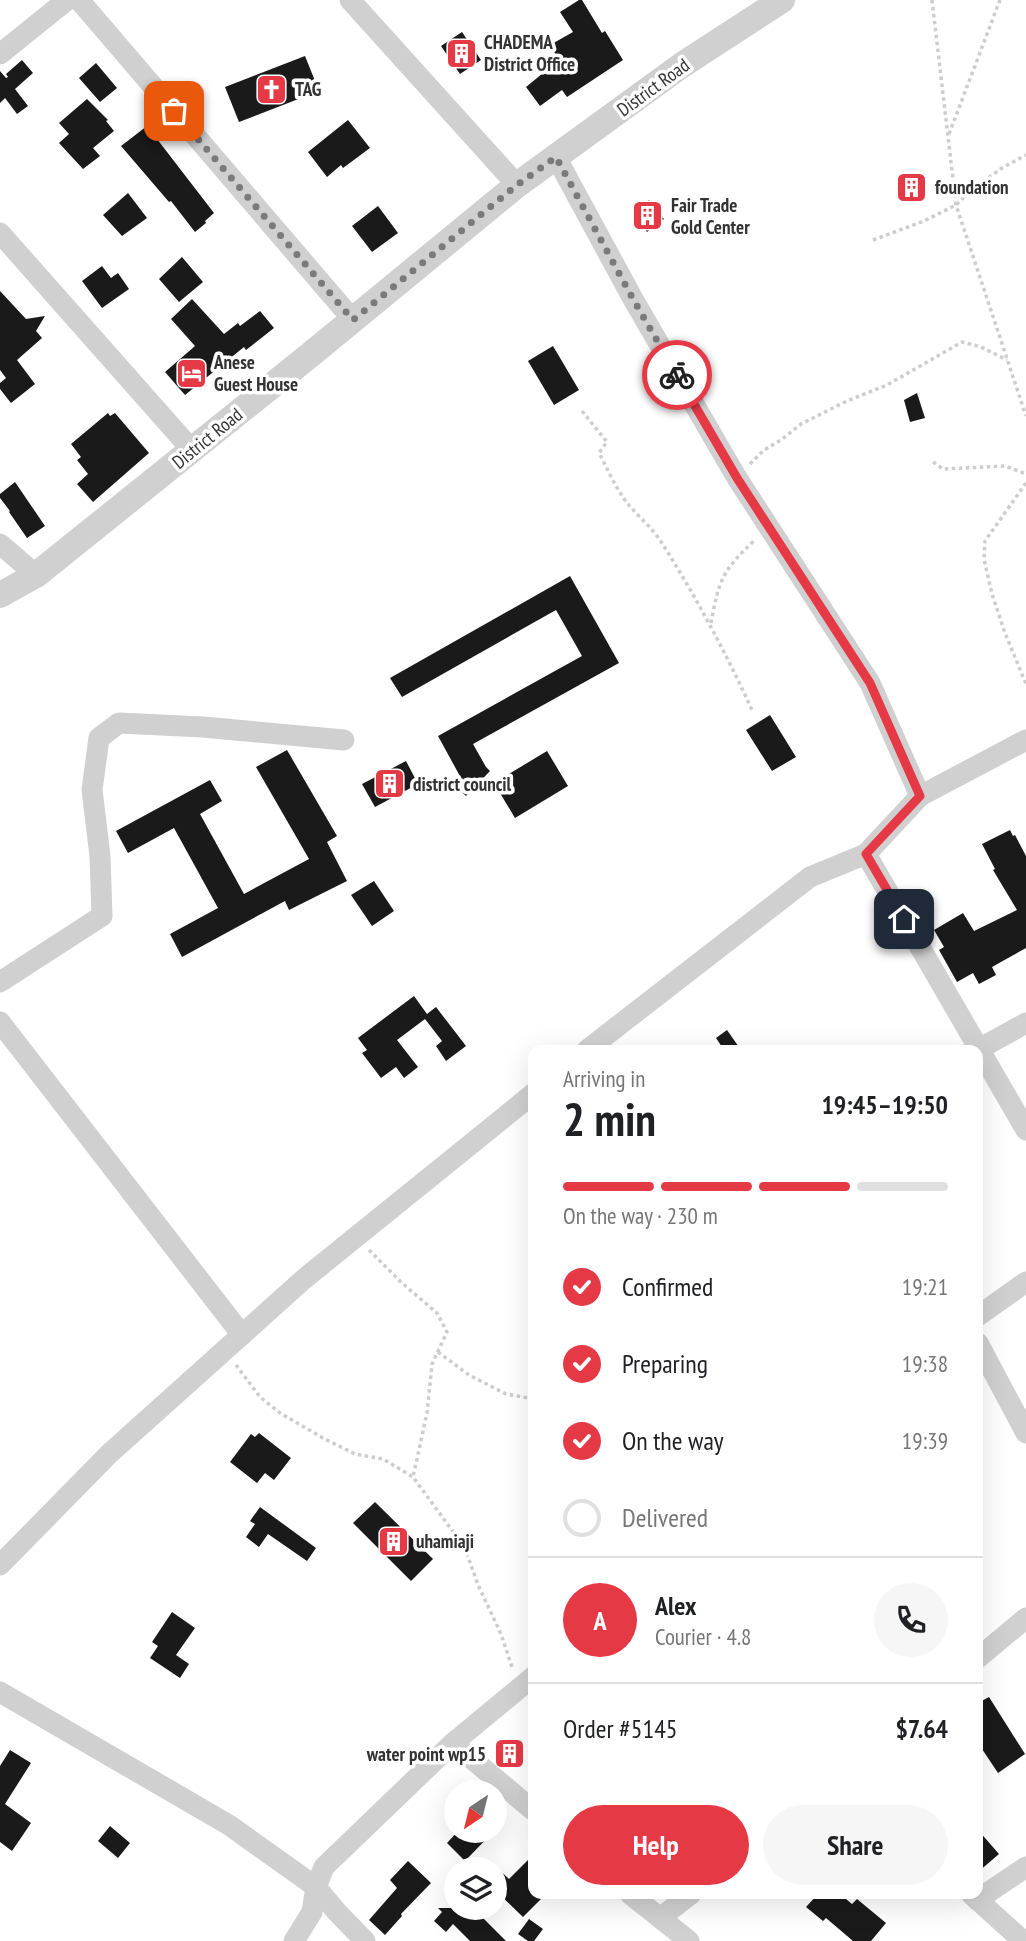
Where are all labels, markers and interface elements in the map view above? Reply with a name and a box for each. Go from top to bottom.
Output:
place label: CHADEMA District Office [484,30,575,76]
building icon: CHADEMA District Office [444,36,478,70]
street label: District Road [612,53,694,121]
church icon: TAG [255,72,289,106]
place label: TAG [295,77,321,101]
pin [144,81,204,141]
icon: bag [155,92,193,130]
building icon: foundation [895,170,929,204]
place label: foundation [935,175,1009,199]
place label: Fair Trade Gold Center [671,193,750,239]
building icon: Fair Trade Gold Center [631,199,665,233]
courier [642,340,712,410]
place label: Anese Guest House [213,350,298,396]
hotel icon: Anese Guest House [174,356,208,390]
icon: bike [658,356,696,394]
street label: District Road [167,402,247,474]
building icon: district council [373,767,407,801]
place label: district council [413,772,512,796]
pin [874,889,934,949]
icon: home [885,900,923,938]
text: Arriving in [563,1064,645,1093]
text: 19:45–19:50 [821,1088,948,1121]
text: 2 min [563,1089,656,1149]
text: On the way · 230 m [563,1201,718,1230]
icon: check [563,1268,601,1306]
text: Confirmed [622,1270,713,1303]
text: 19:21 [902,1272,948,1301]
icon: check [563,1345,601,1383]
text: Preparing [622,1347,708,1380]
text: 19:38 [902,1349,948,1378]
icon: check [563,1422,601,1460]
text: On the way [622,1424,724,1457]
text: 19:39 [902,1426,948,1455]
text: Delivered [622,1501,708,1534]
building icon: uhamiaji [376,1524,410,1558]
place label: uhamiaji [416,1529,474,1553]
button: phone [874,1583,948,1657]
text: Alex [655,1589,696,1622]
text: A [593,1604,607,1637]
text: Courier · 4.8 [655,1622,751,1651]
text: Order #5145 [563,1712,678,1745]
text: $7.64 [895,1712,948,1745]
building icon: water point wp15 [492,1737,526,1771]
place label: water point wp15 [366,1742,486,1766]
north arrow [444,1780,508,1843]
map controls [444,1780,507,1920]
button: Help [563,1805,749,1885]
button: Share [763,1805,948,1885]
button: layers [444,1857,507,1920]

